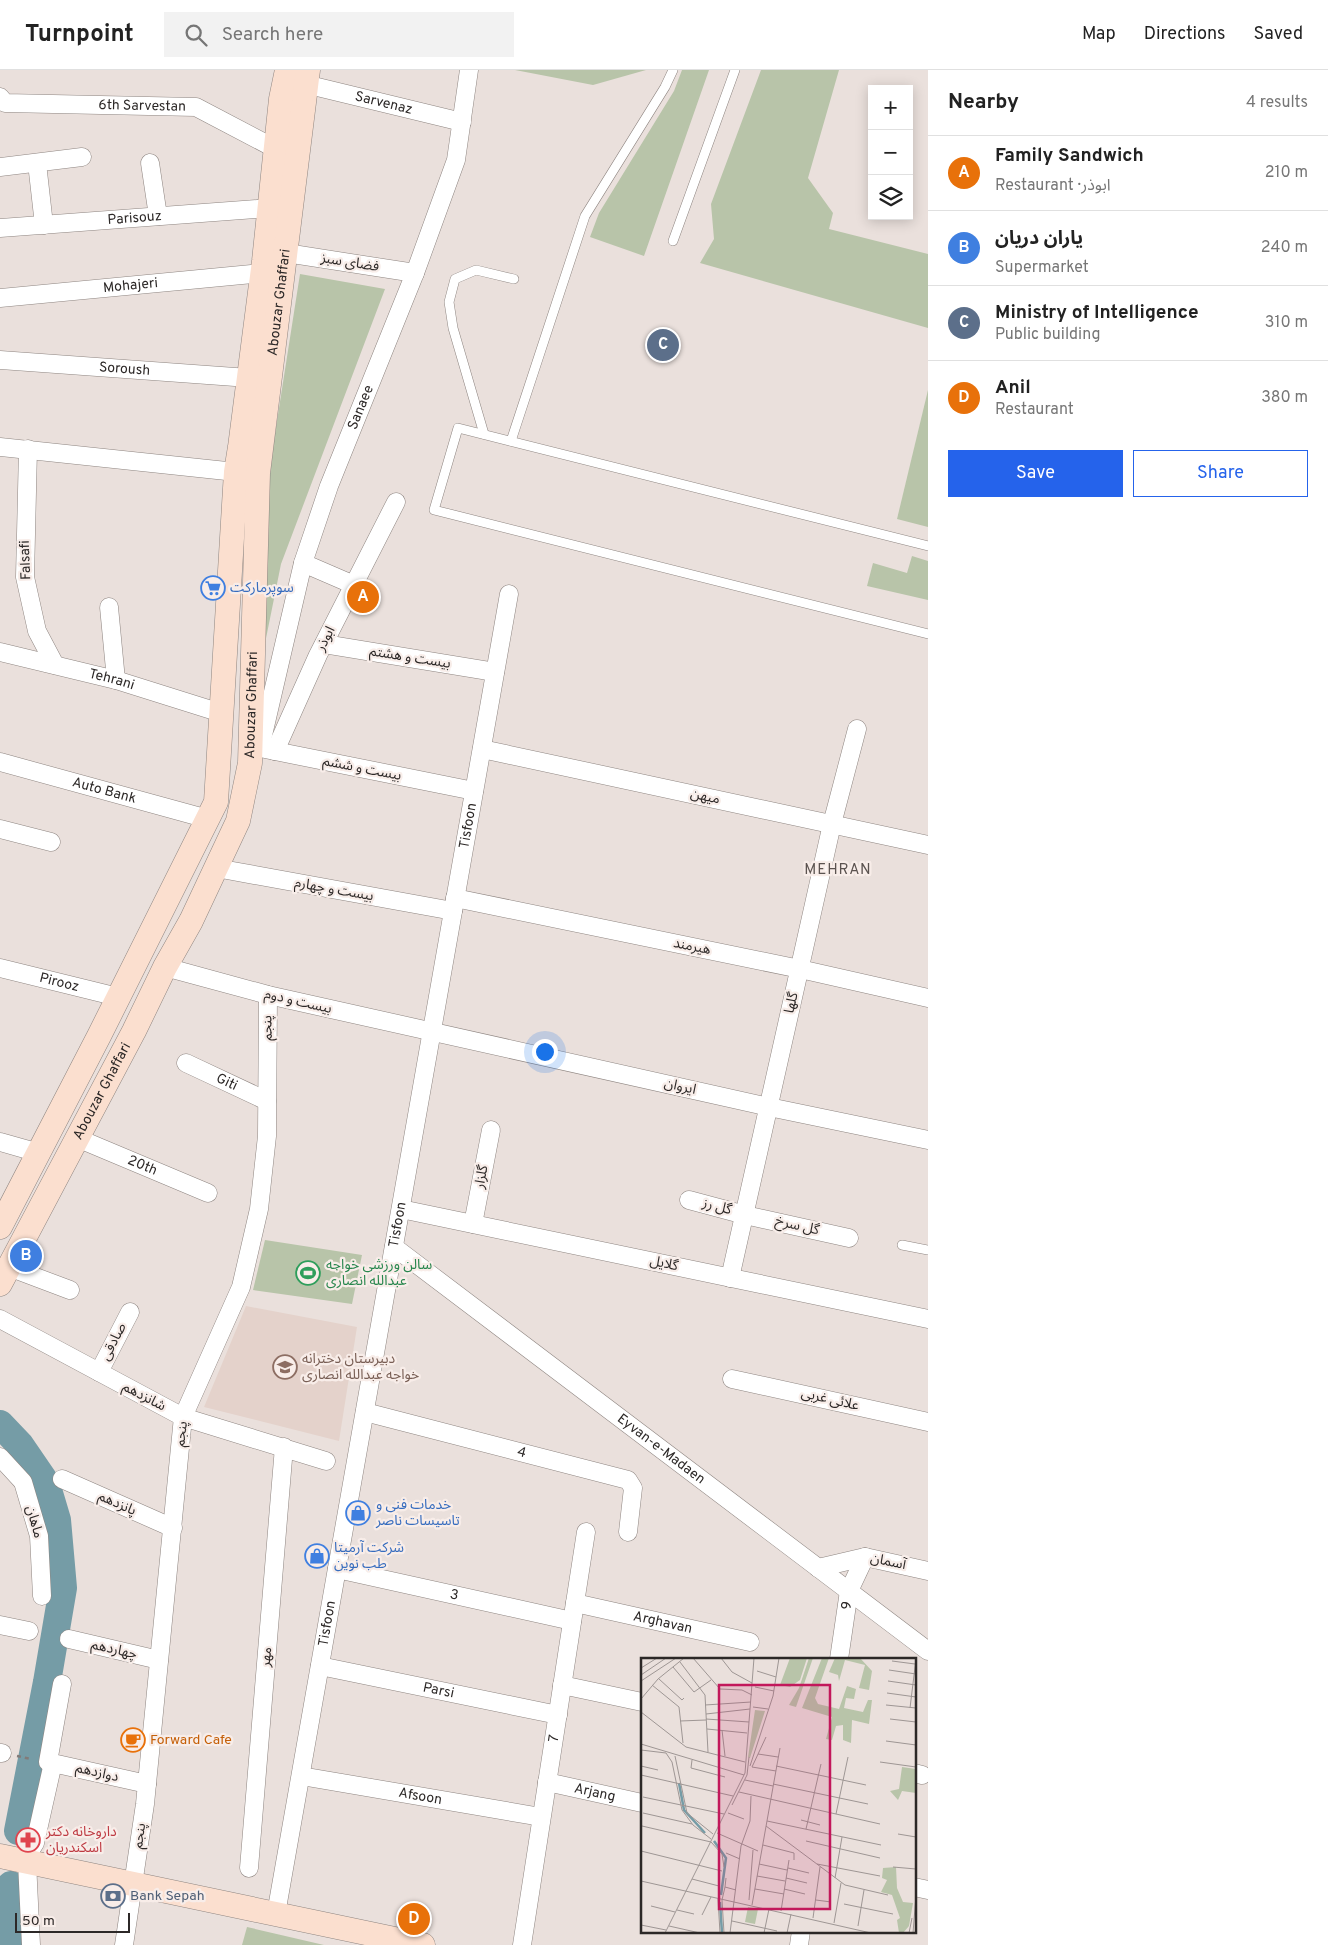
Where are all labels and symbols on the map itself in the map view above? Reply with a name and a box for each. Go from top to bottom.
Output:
street label: Sarvenaz [353,88,414,118]
street label: 6th Sarvestan [98,96,186,115]
street label: Parisouz [107,208,162,229]
street label: Abouzar Ghaffari [264,248,294,357]
street label: فضای سبز [319,250,380,276]
street label: Mohajeri [102,275,159,297]
pin: C [647,326,679,364]
street label: Soroush [99,359,151,379]
street label: Sanaee [344,382,377,432]
street label: Falsafi [17,540,35,580]
supermarket icon: سوپرمارکت [200,575,226,601]
pin: A [347,578,379,616]
place label: سوپرمارکت [230,580,294,597]
street label: ابوذر [312,624,339,655]
street label: بیست و هشتم [368,643,452,674]
street label: Abouzar Ghaffari [242,651,262,759]
street label: Tehrani [87,665,137,694]
street label: بیست و ششم [321,753,403,786]
street label: Auto Bank [70,774,138,807]
street label: میهن [689,786,721,808]
street label: Tisfoon [456,802,480,850]
district label: MEHRAN [804,861,872,880]
street label: بیست و چهارم [293,875,375,906]
street label: هیرمند [672,935,712,959]
street label: Pirooz [38,969,81,996]
street label: بیست و دوم [262,986,334,1019]
street label: گلها [781,991,803,1015]
street label: پنجم [259,1015,278,1041]
your location [532,1039,558,1065]
street label: Abouzar Ghaffari [69,1040,135,1143]
street label: Giti [213,1070,240,1094]
street label: ایروان [662,1075,698,1099]
street label: 20th [125,1152,160,1179]
street label: گلزار [471,1164,493,1191]
street label: گل رز [700,1195,734,1219]
street label: Tisfoon [385,1200,410,1249]
street label: گل سرخ [773,1213,821,1240]
pin: B [10,1237,42,1275]
street label: گلایل [648,1253,680,1275]
place label: سالن ورزشی خواجه عبدالله انصاری [326,1257,432,1290]
sports icon: سالن ورزشی خواجه عبدالله انصاری [295,1260,321,1286]
street label: صادقی [97,1320,131,1364]
place label: دبیرستان دخترانه خواجه عبدالله انصاری [302,1351,419,1384]
school or university icon: دبیرستان دخترانه خواجه عبدالله انصاری [272,1354,298,1380]
street label: شانزدهم [119,1379,169,1416]
street label: علائی غربی [799,1385,861,1415]
street label: Eyvan-e-Madaen [614,1410,709,1488]
street label: پنجم [172,1420,193,1448]
street label: 4 [516,1443,528,1462]
street label: پانزدهم [95,1488,139,1521]
place label: خدمات فنی و تاسیسات ناصر [375,1497,460,1530]
shop icon: خدمات فنی و تاسیسات ناصر [345,1500,371,1526]
street label: ماهان [22,1504,46,1540]
place label: شرکت آرمیتا طب نوین [334,1540,404,1573]
shop icon: شرکت آرمیتا طب نوین [304,1543,330,1569]
street label: آسمان [869,1550,908,1574]
street label: 3 [448,1586,460,1604]
street label: Tisfoon [315,1599,340,1648]
street label: 9 [838,1600,856,1611]
street label: Arghavan [632,1608,694,1637]
street label: چهاردهم [89,1636,139,1665]
street label: مهر [258,1646,276,1669]
inset map [641,1658,916,1932]
street label: Parsi [421,1679,456,1702]
cafe icon: Forward Cafe [120,1727,146,1753]
place label: Forward Cafe [150,1732,232,1749]
street label: 7 [545,1734,563,1743]
street label: دوازدهم [74,1760,120,1787]
street label: Arjang [573,1780,617,1805]
street label: Afsoon [397,1784,443,1808]
street label: پنجم [130,1822,151,1850]
place label: داروخانه دکتر اسکندریان [45,1824,117,1857]
pharmacy icon: داروخانه دکتر اسکندریان [15,1827,41,1853]
bank icon: Bank Sepah [100,1883,126,1909]
place label: Bank Sepah [130,1888,205,1905]
pin: D [398,1900,430,1938]
scale bar [15,1910,130,1933]

